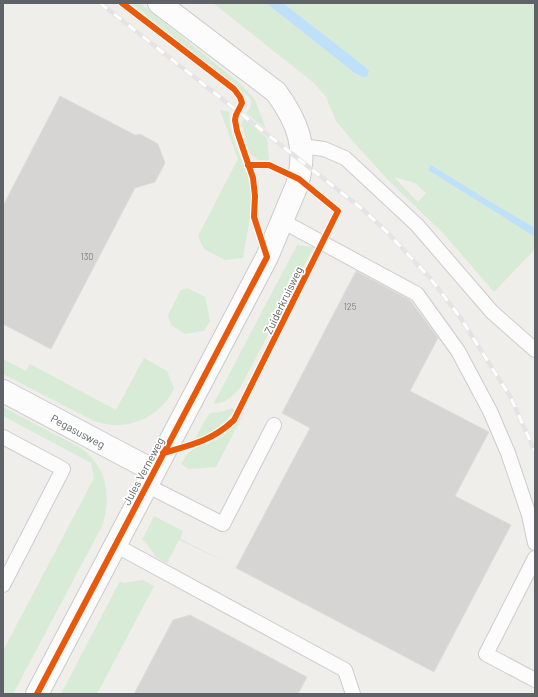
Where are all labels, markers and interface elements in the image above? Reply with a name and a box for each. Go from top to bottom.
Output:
house number: 130 [81,251,93,262]
street label: Zuiderkruisweg [261,264,305,336]
house number: 125 [344,301,357,312]
street label: Pegasusweg [49,411,107,451]
street label: Jules Verneweg [120,435,166,507]

